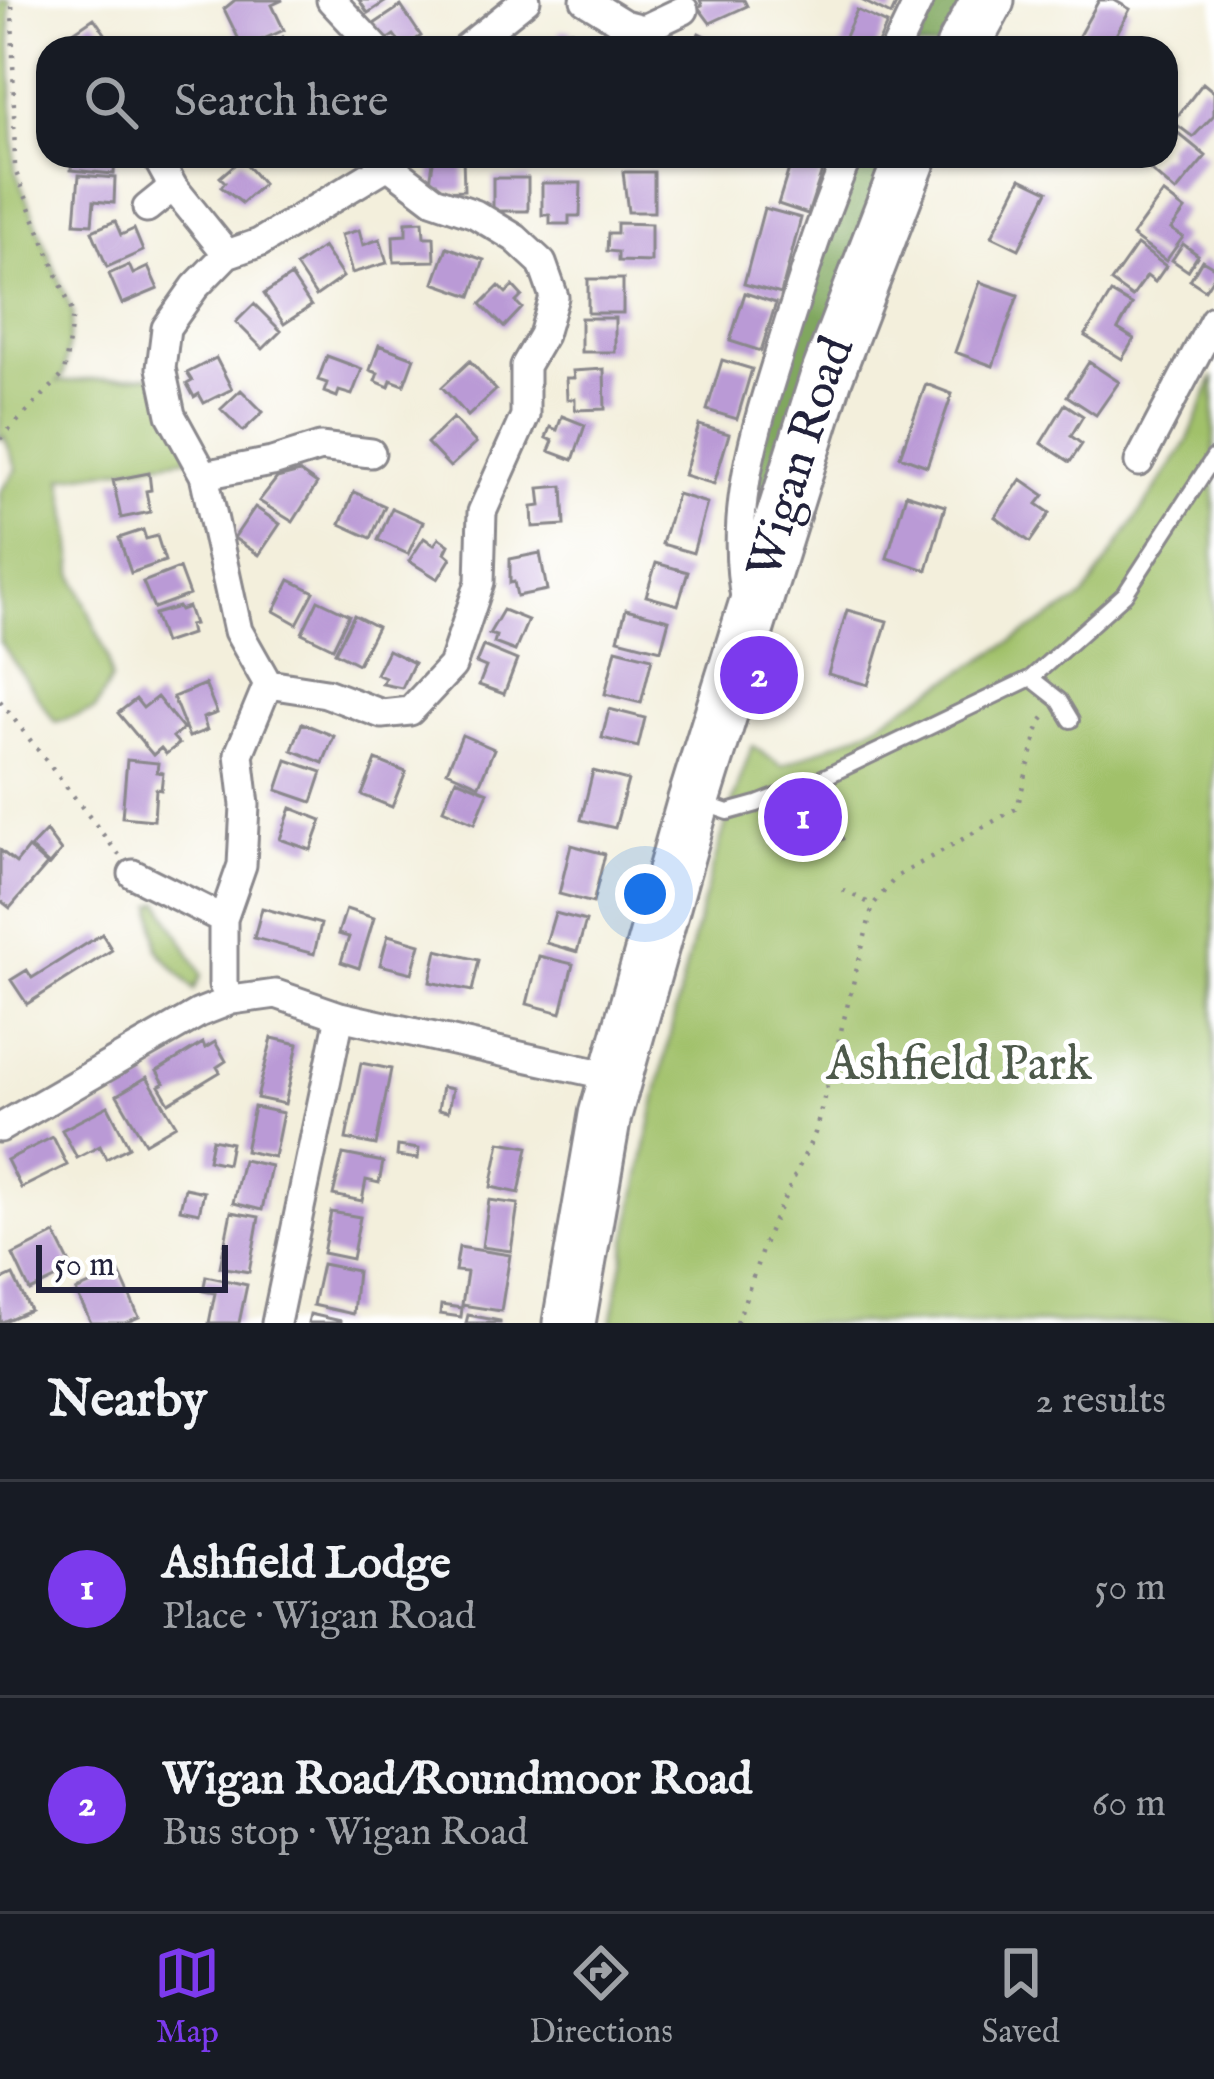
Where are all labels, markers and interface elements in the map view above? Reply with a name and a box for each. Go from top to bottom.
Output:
search box [36,36,1178,168]
icon: search [78,69,144,135]
text: Search here [174,74,388,131]
street label: Wigan Road [735,328,869,586]
pin: 2 [720,630,798,720]
pin: 1 [764,772,842,862]
your location [615,864,675,924]
park label: Ashfield Park [825,1036,1092,1096]
scale bar [36,1239,228,1292]
text: 50 m [54,1245,115,1287]
text: Nearby [48,1369,207,1434]
text: 2 results [1035,1377,1166,1426]
text: Ashfield Lodge [162,1536,451,1593]
text: 1 [80,1564,94,1613]
text: 50 m [1094,1564,1166,1613]
text: Place · Wigan Road [162,1593,475,1642]
text: Wigan Road/Roundmoor Road [162,1752,752,1809]
text: 2 [78,1780,96,1829]
text: 60 m [1092,1780,1166,1829]
text: Bus stop · Wigan Road [162,1809,528,1858]
tab: Map [154,1940,220,2054]
tab: Directions [529,1940,673,2054]
tab: Saved [982,1940,1060,2054]

